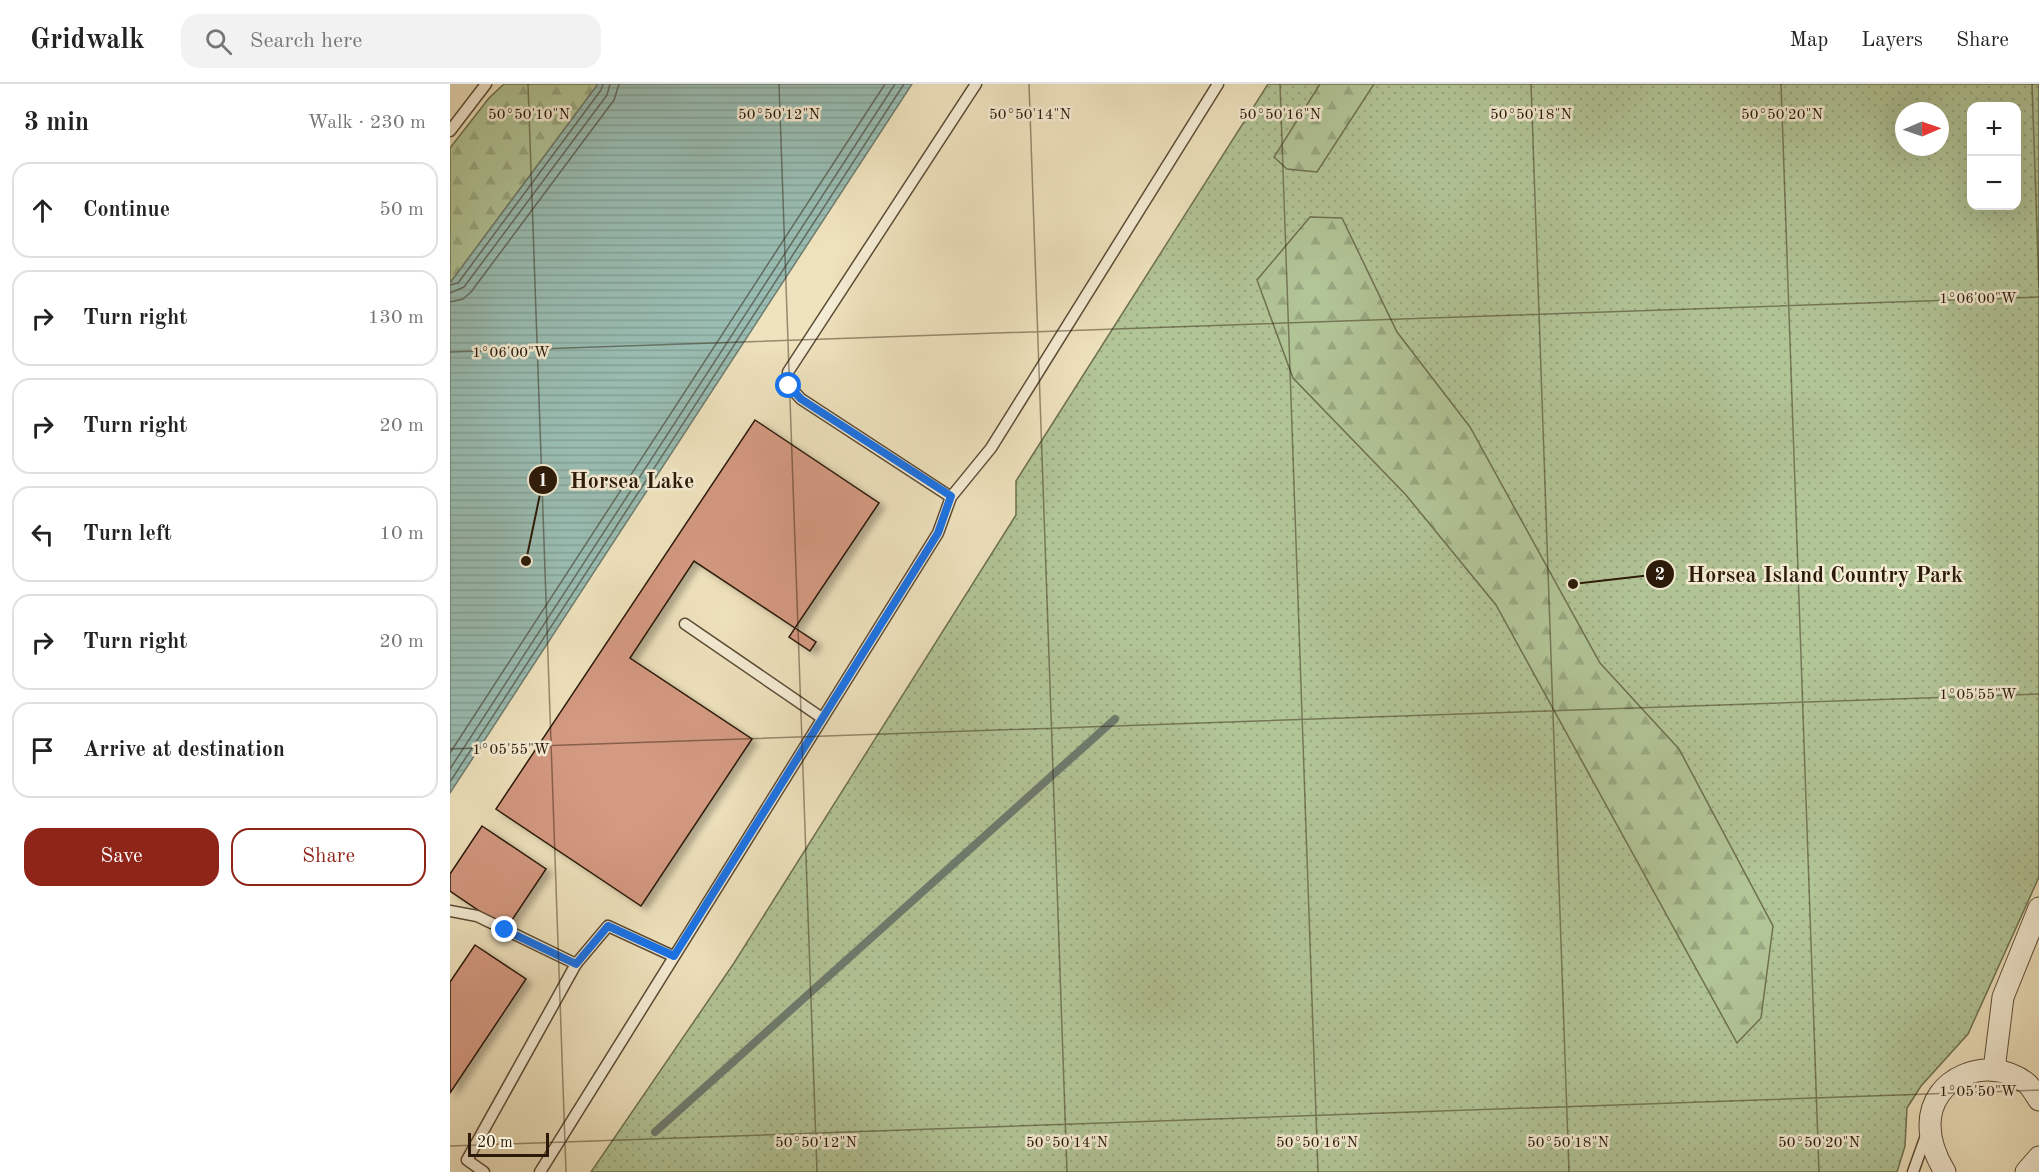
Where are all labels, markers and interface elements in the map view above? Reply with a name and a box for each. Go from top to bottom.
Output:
search box [181,14,601,68]
icon: search [202,25,235,58]
text: Gridwalk [30,27,145,55]
text: Search here [250,30,362,52]
text: Map [1789,30,1828,51]
text: Layers [1861,30,1923,51]
text: Share [1956,30,2009,51]
north arrow [1895,102,1949,156]
map controls [1967,102,2021,210]
button: + [1967,102,2021,156]
text: 50°50'10"N [488,108,570,123]
text: 50°50'12"N [738,108,820,123]
text: 50°50'14"N [989,108,1071,123]
text: 50°50'16"N [1239,108,1321,123]
text: 50°50'18"N [1490,108,1572,123]
text: 50°50'20"N [1741,108,1823,123]
text: 3 min [24,110,89,136]
text: Walk · 230 m [307,113,426,133]
button: − [1967,156,2021,210]
icon: ahead [26,194,59,227]
text: Continue [83,199,170,221]
text: 50 m [379,200,424,220]
text: 1°06'00"W [1939,292,2017,307]
icon: right [26,302,59,335]
text: Turn right [83,307,187,329]
text: 130 m [368,308,424,328]
text: 1°06'00"W [472,346,550,361]
route start [775,372,801,398]
icon: right [26,410,59,443]
text: Turn right [83,415,187,437]
text: 20 m [379,416,424,436]
callout: Horsea Lake [528,460,707,500]
text: Horsea Lake [570,471,694,493]
text: 1 [538,472,548,490]
icon: left [26,518,59,551]
text: Turn left [83,523,172,545]
text: 10 m [379,524,424,544]
callout: Horsea Island Country Park [1645,554,1975,594]
text: Horsea Island Country Park [1687,565,1963,587]
text: 2 [1655,566,1665,584]
icon: right [26,626,59,659]
text: Turn right [83,631,187,653]
text: 20 m [379,632,424,652]
text: 1°05'55"W [1939,688,2017,703]
icon: arrive [26,734,59,767]
text: Arrive at destination [83,739,285,761]
text: 1°05'55"W [472,743,550,758]
button: Save [24,828,219,886]
button: Share [231,828,426,886]
route end [491,916,517,942]
text: 1°05'50"W [1939,1085,2017,1100]
scale bar [468,1130,549,1158]
text: 20 m [477,1135,513,1151]
text: 50°50'12"N [775,1136,857,1151]
text: 50°50'14"N [1026,1136,1108,1151]
text: 50°50'16"N [1276,1136,1358,1151]
text: 50°50'18"N [1527,1136,1609,1151]
text: 50°50'20"N [1778,1136,1860,1151]

